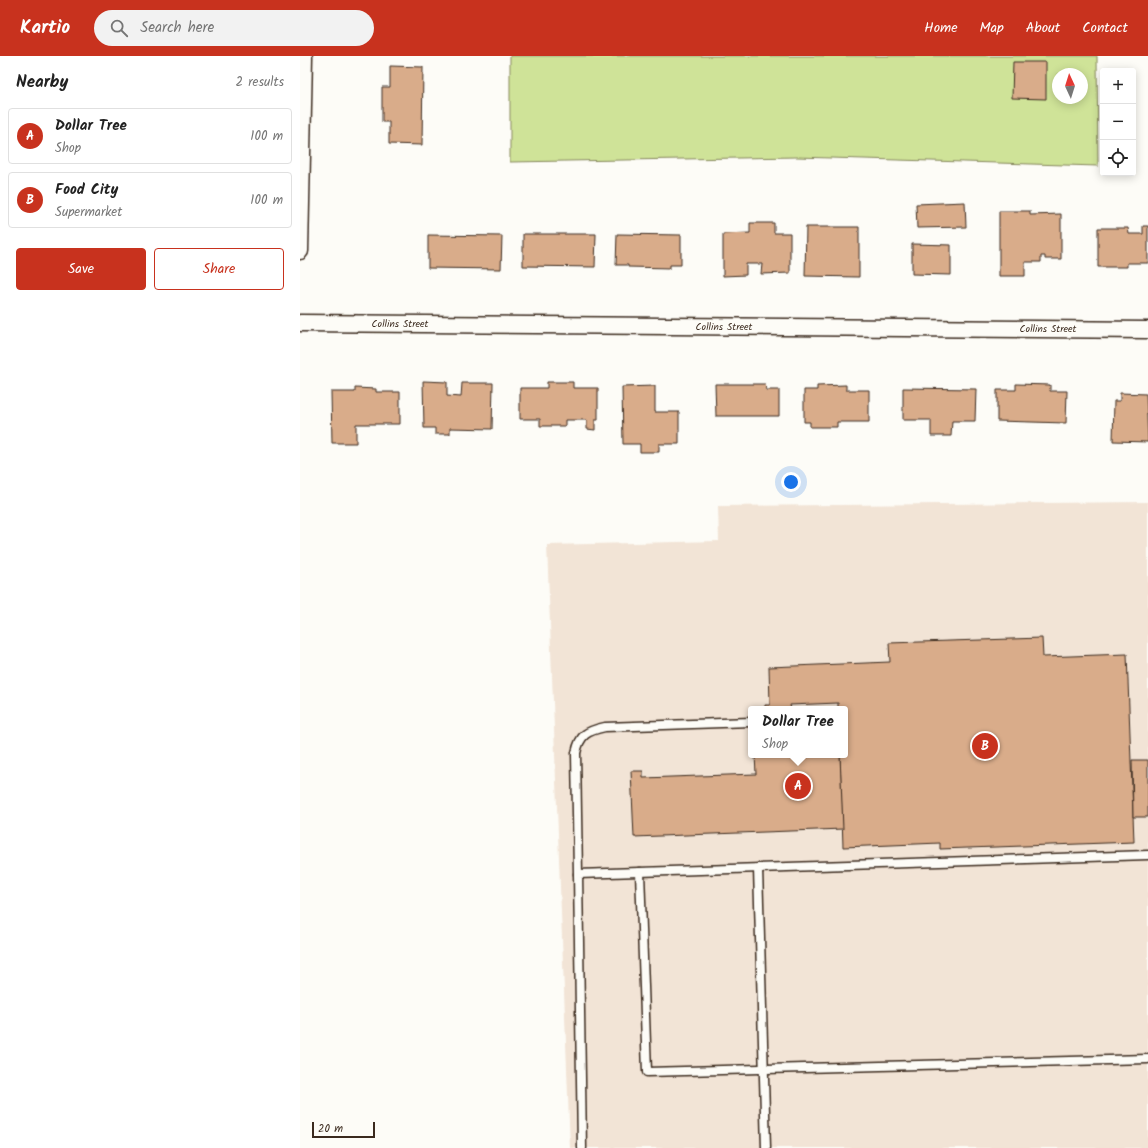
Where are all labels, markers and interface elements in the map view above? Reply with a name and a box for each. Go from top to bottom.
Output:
search box [94,10,374,46]
text: Kartio [20,13,70,43]
text: Search here [140,16,214,40]
icon: search [108,17,130,39]
text: Home [924,17,958,39]
text: Map [980,17,1004,39]
text: About [1026,17,1060,39]
text: Contact [1082,17,1128,39]
north arrow [1052,68,1088,104]
map controls [1100,68,1136,176]
button: + [1100,68,1136,104]
text: Nearby [16,69,68,96]
text: 2 results [236,72,284,93]
button: − [1100,104,1136,140]
text: Dollar Tree [55,114,127,138]
text: A [26,126,34,147]
text: 100 m [250,126,283,147]
text: Shop [55,138,81,159]
button: locate [1100,140,1136,176]
text: Food City [55,178,118,202]
text: B [26,190,34,211]
text: 100 m [250,190,283,211]
text: Supermarket [55,202,122,223]
button: Save [16,248,146,290]
button: Share [154,248,284,290]
street label: Collins Street [372,316,429,332]
street label: Collins Street [696,319,753,335]
street label: Collins Street [1020,321,1077,337]
your location [781,472,801,492]
popup [748,706,848,758]
text: Dollar Tree [762,710,834,734]
pin: B [972,731,998,761]
text: Shop [762,734,788,755]
pin: A [785,771,811,801]
scale bar [312,1120,375,1139]
text: 20 m [318,1120,343,1138]

